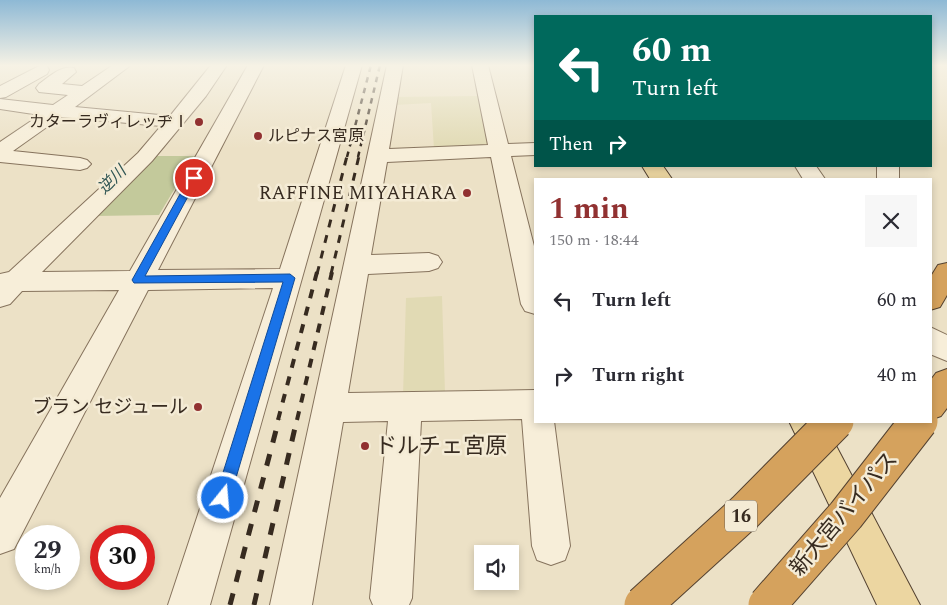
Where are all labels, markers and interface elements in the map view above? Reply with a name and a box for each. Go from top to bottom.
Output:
text: 60 m [632,24,712,77]
icon: left [549,35,614,100]
text: Turn left [632,72,718,105]
place label: カターラヴィレッヂⅠ [29,110,189,134]
marker: カターラヴィレッヂⅠ [193,116,205,128]
place label: ルピナス宮原 [268,124,364,148]
marker: ルピナス宮原 [252,130,264,142]
text: Then [549,130,593,159]
icon: right [603,130,631,158]
pin [173,157,215,199]
water label: 逆川 [92,159,133,200]
icon: arrive [180,164,208,192]
place label: RAFFINE MIYAHARA [259,179,457,208]
text: 1 min [549,186,629,232]
marker: RAFFINE MIYAHARA [461,187,473,199]
button: close [865,195,917,247]
text: 150 m · 18:44 [549,228,639,252]
text: Turn left [592,286,671,315]
text: 60 m [877,286,917,315]
icon: left [549,287,577,315]
text: Turn right [592,361,685,390]
text: 40 m [877,361,917,390]
icon: right [549,362,577,390]
place label: ブラン セジュール [33,393,188,422]
marker: ブラン セジュール [192,401,204,413]
place label: ドルチェ宮原 [375,430,507,463]
marker: ドルチェ宮原 [359,440,371,452]
street label: 新大宮バイパス [782,445,906,583]
position arrow [196,471,248,523]
road number: 16 [725,501,757,532]
speed limit sign: 30 [90,525,155,590]
text: 29 [33,532,62,570]
map controls [474,545,519,590]
button: sound [474,545,519,590]
text: km/h [34,560,61,579]

